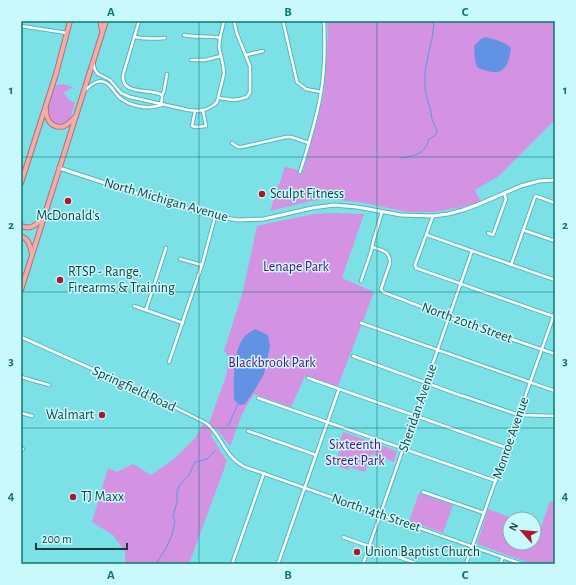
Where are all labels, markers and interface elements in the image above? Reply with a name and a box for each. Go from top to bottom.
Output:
text: A [107,6,115,19]
text: B [284,6,292,19]
text: C [462,6,469,19]
text: 1 [9,84,13,97]
text: 1 [563,84,567,97]
street label: North Michigan Avenue [102,176,230,224]
place label: Sculpt Fitness [270,187,344,201]
marker: Sculpt Fitness [257,189,267,199]
marker: McDonald's [63,196,73,206]
place label: McDonald's [36,209,100,223]
text: 2 [8,219,14,232]
text: 2 [562,219,568,232]
park label: Lenape Park [263,260,330,274]
place label: RTSP - Range, Firearms & Training [68,265,175,295]
marker: RTSP - Range, Firearms & Training [55,275,65,285]
street label: North 20th Street [420,300,515,346]
text: 3 [8,355,14,368]
text: 3 [562,355,568,368]
park label: Blackbrook Park [228,356,316,370]
street label: Sheridan Avenue [396,362,440,454]
street label: Springfield Road [90,364,178,414]
street label: Monroe Avenue [490,395,532,481]
place label: Walmart [46,408,95,422]
marker: Walmart [97,410,107,420]
park label: Sixteenth Street Park [325,438,385,468]
text: 4 [8,490,15,503]
place label: TJ Maxx [81,490,124,504]
text: 4 [562,490,569,503]
street label: North 14th Street [330,491,423,535]
marker: TJ Maxx [68,492,78,502]
north arrow [502,511,542,551]
text: N [507,521,520,533]
scale bar [36,525,127,551]
text: 200 m [42,533,72,545]
place label: Union Baptist Church [365,545,480,559]
marker: Union Baptist Church [352,547,362,557]
text: A [107,569,115,582]
text: B [284,569,292,582]
text: C [462,569,469,582]

